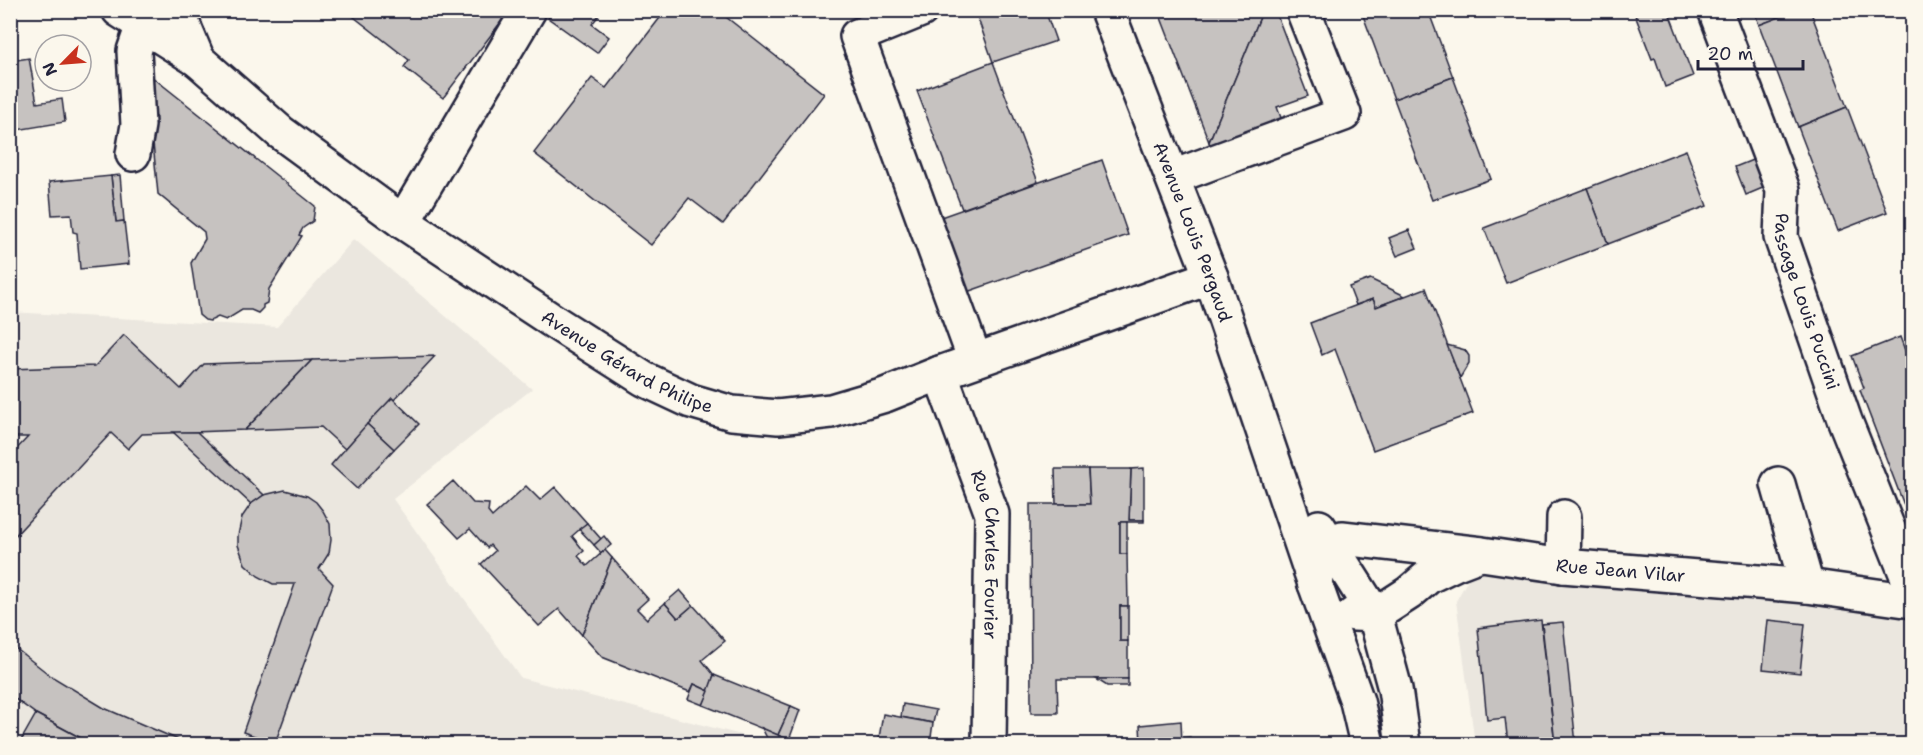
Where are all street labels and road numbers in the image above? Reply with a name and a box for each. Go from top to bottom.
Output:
street label: Avenue Louis Pergaud [1148,138,1237,325]
street label: Passage Louis Puccini [1769,212,1845,393]
street label: Avenue Gérard Philipe [537,305,716,419]
street label: Rue Charles Fourier [965,467,1005,640]
street label: Rue Jean Vilar [1554,553,1686,588]

